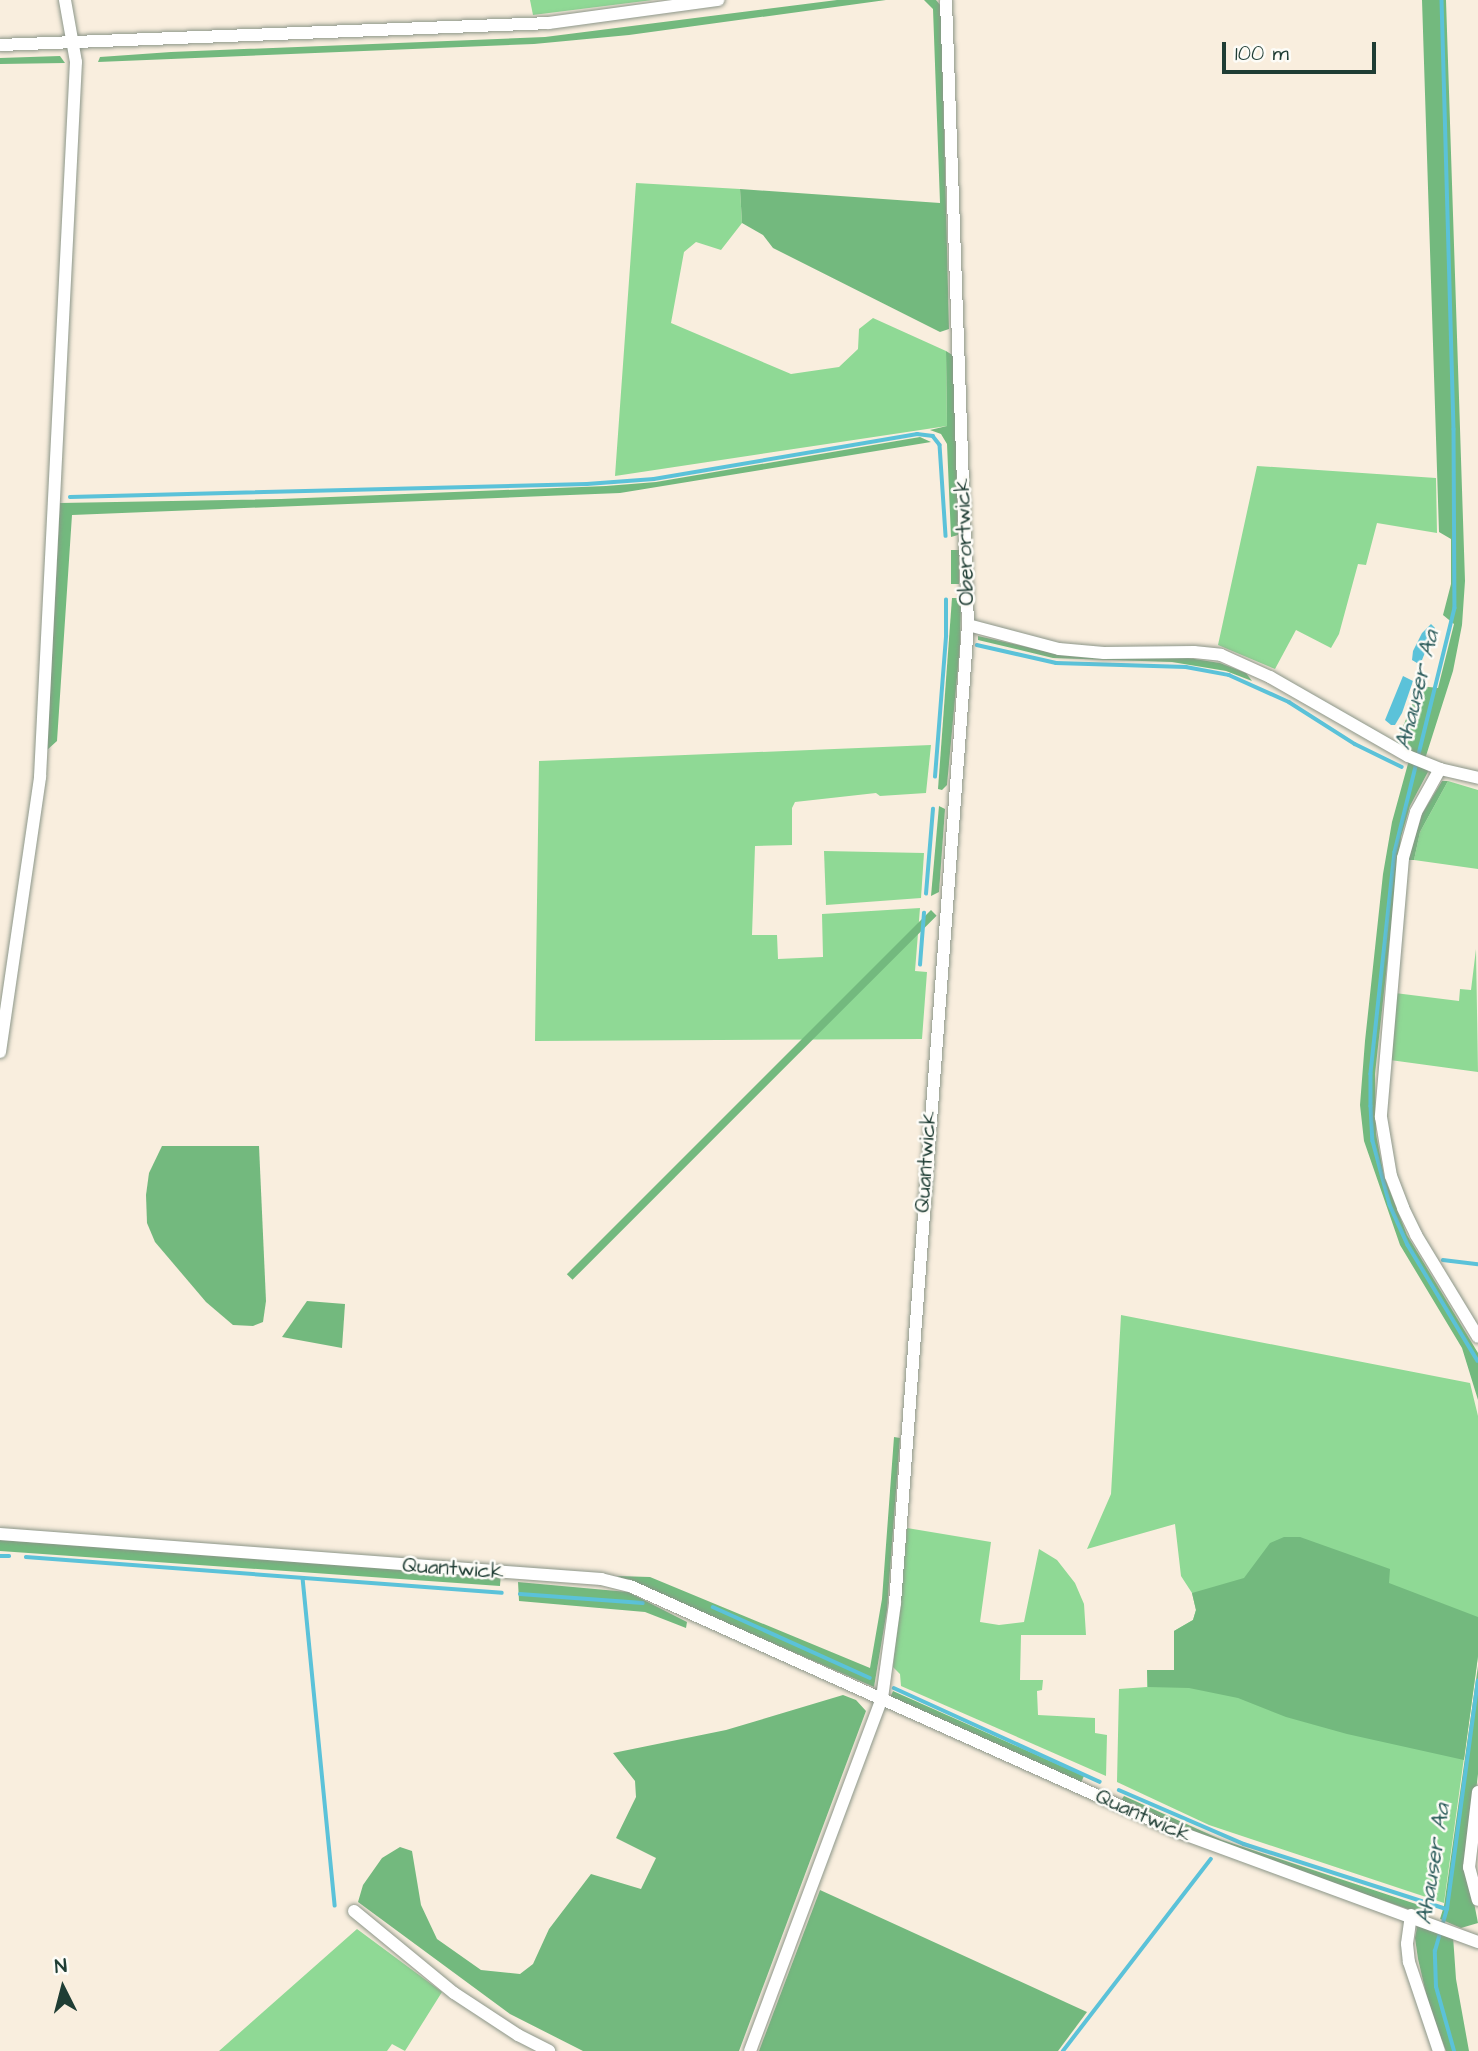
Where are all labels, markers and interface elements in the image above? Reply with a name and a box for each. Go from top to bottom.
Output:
scale bar [1226,28,1380,72]
text: 100 m [1235,39,1289,68]
street label: Oberortwick [950,478,980,606]
water label: Ahauser Aa [1389,628,1445,752]
street label: Quantwick [910,1110,942,1214]
street label: Quantwick [401,1553,505,1585]
street label: Quantwick [1091,1784,1195,1848]
water label: Ahauser Aa [1410,1802,1456,1926]
north arrow [28,1953,98,2023]
text: N [53,1953,68,1981]

